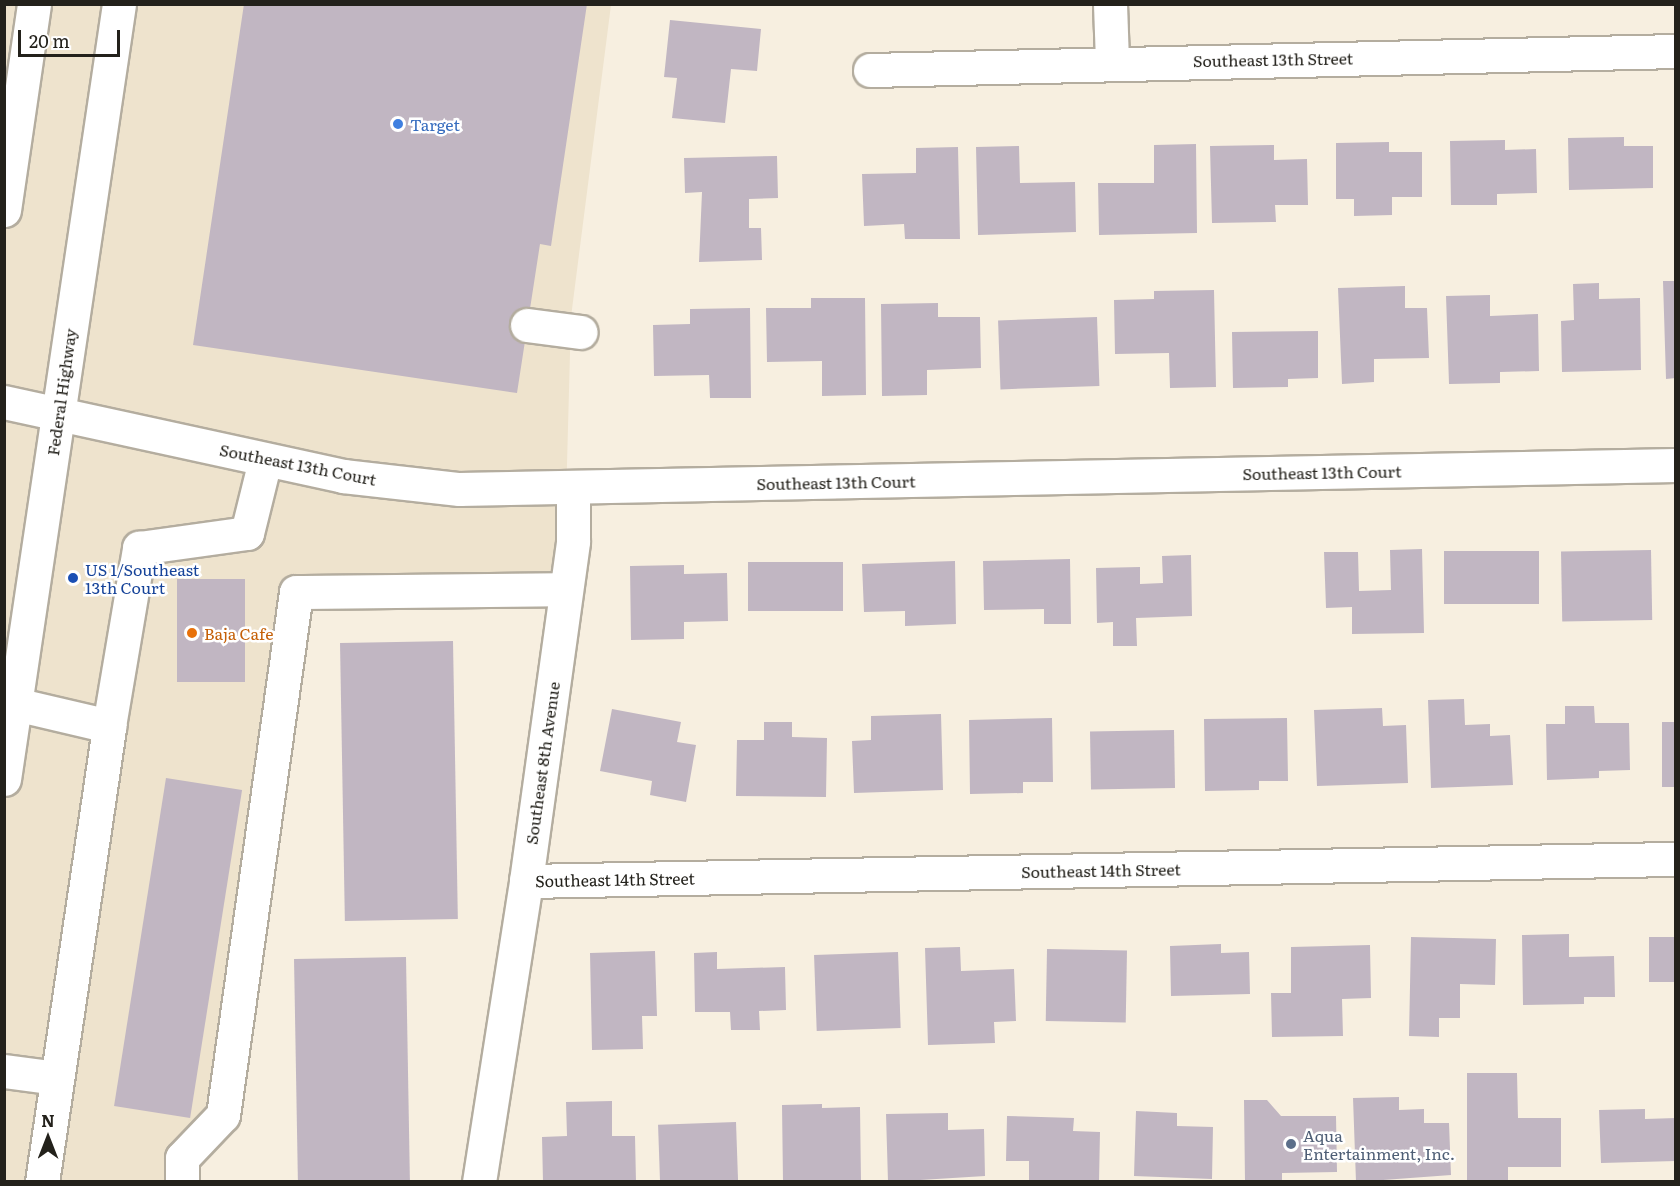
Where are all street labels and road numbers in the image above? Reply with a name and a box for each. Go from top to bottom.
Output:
street label: Southeast 13th Street [1193,48,1353,70]
street label: Federal Highway [43,327,79,457]
street label: Southeast 13th Court [218,439,378,489]
street label: Southeast 13th Court [1242,461,1402,483]
street label: Southeast 13th Court [756,471,916,493]
street label: Southeast 8th Avenue [521,680,563,846]
street label: Southeast 14th Street [1021,859,1181,881]
street label: Southeast 14th Street [535,868,695,890]

